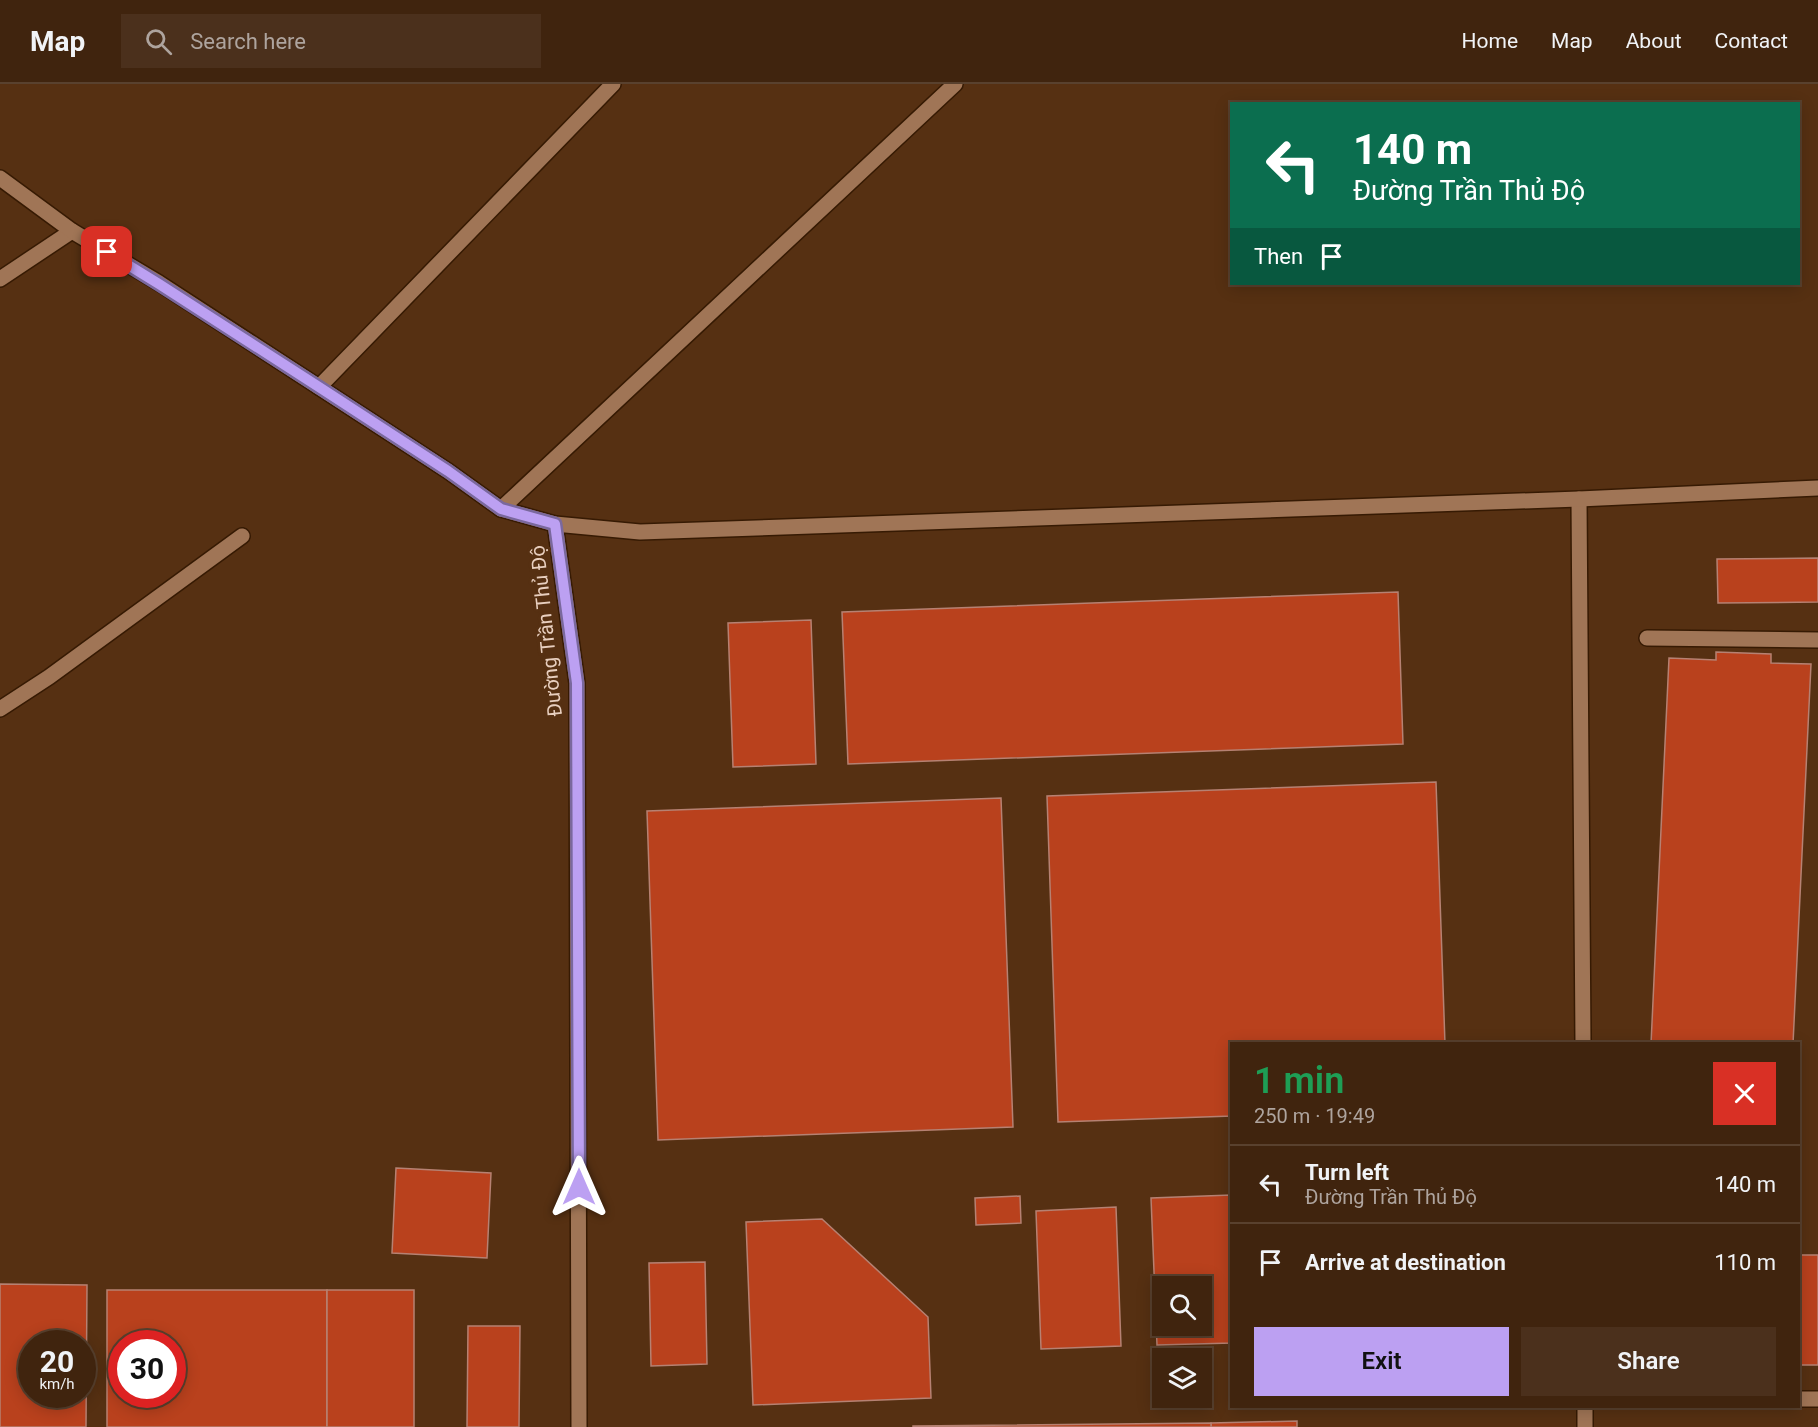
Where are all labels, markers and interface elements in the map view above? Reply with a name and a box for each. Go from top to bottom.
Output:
search box [121,14,541,68]
text: Map [30,25,85,58]
icon: search [142,25,175,58]
text: Search here [190,29,306,54]
text: Home [1462,29,1518,53]
text: Map [1551,29,1593,53]
text: About [1626,29,1682,53]
text: Contact [1715,29,1788,53]
text: 140 m [1353,125,1472,174]
icon: left [1254,126,1332,204]
text: Đường Trần Thủ Độ [1353,175,1585,207]
pin [81,226,132,277]
icon: arrive [90,235,123,268]
icon: arrive [1315,240,1348,273]
text: Then [1254,244,1303,269]
street label: Đường Trần Thủ Độ [525,544,567,718]
text: 1 min [1254,1060,1344,1102]
button: close [1713,1062,1776,1125]
text: 250 m · 19:49 [1254,1104,1375,1128]
position arrow [547,1155,611,1219]
text: Turn left [1305,1160,1389,1185]
icon: left [1254,1168,1287,1201]
text: 140 m [1714,1172,1776,1197]
text: Đường Trần Thủ Độ [1305,1185,1477,1209]
icon: arrive [1254,1246,1287,1279]
text: Arrive at destination [1305,1250,1506,1275]
text: 110 m [1714,1250,1776,1275]
map controls [1152,1276,1212,1408]
button: search [1152,1276,1212,1336]
button: Exit [1254,1327,1509,1396]
button: Share [1521,1327,1776,1396]
speed limit sign: 30 [108,1330,186,1408]
text: 20 [40,1344,74,1379]
button: layers [1152,1348,1212,1408]
text: km/h [39,1375,75,1393]

